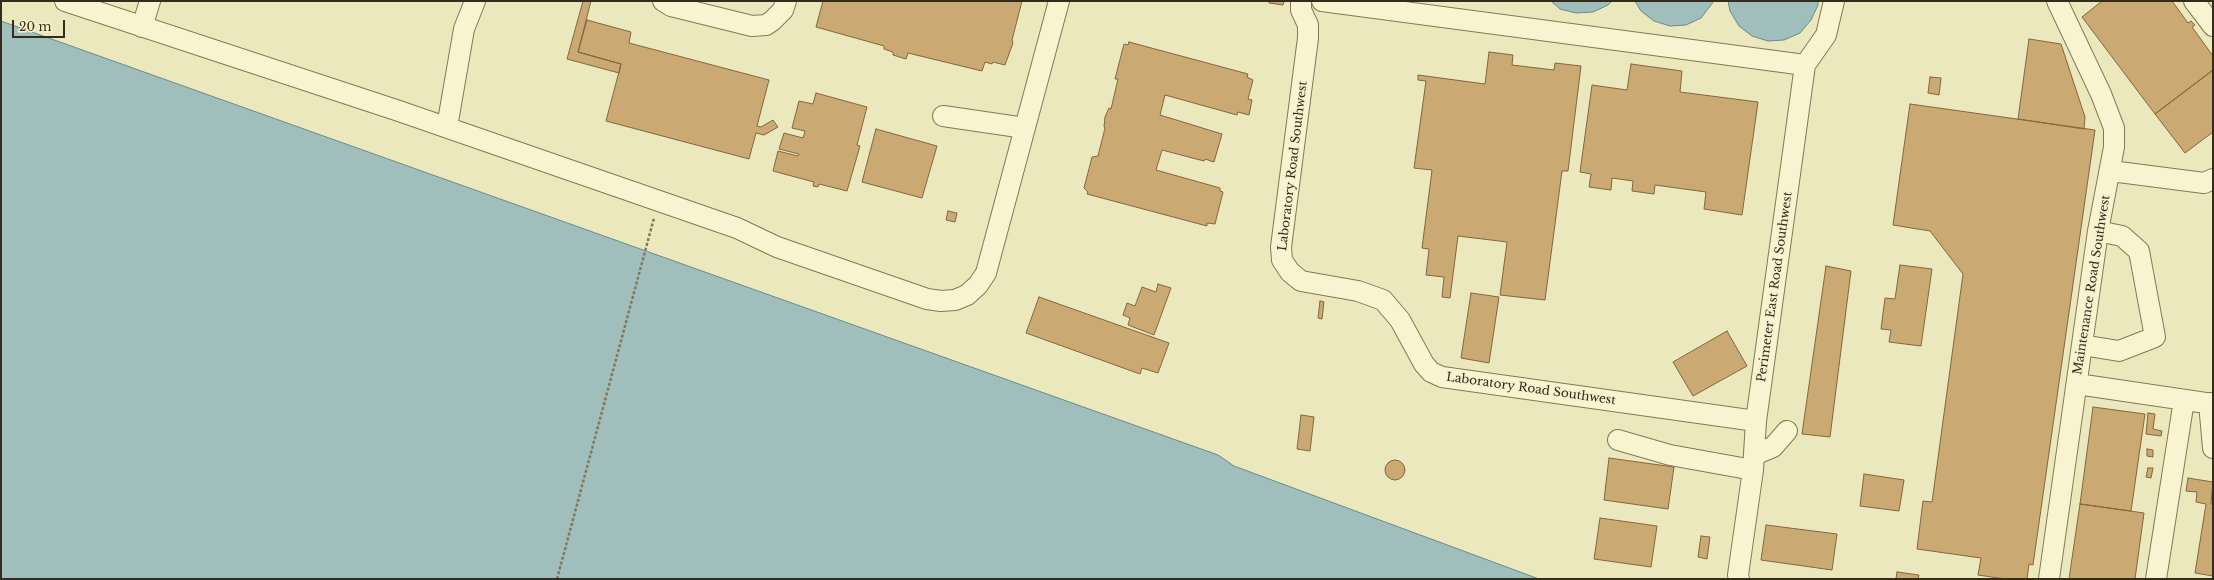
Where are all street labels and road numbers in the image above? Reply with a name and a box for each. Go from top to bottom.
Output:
street label: Laboratory Road Southwest [1275,80,1311,252]
street label: Perimeter East Road Southwest [1755,191,1795,383]
street label: Maintenance Road Southwest [2071,194,2113,376]
street label: Laboratory Road Southwest [1445,370,1617,408]

